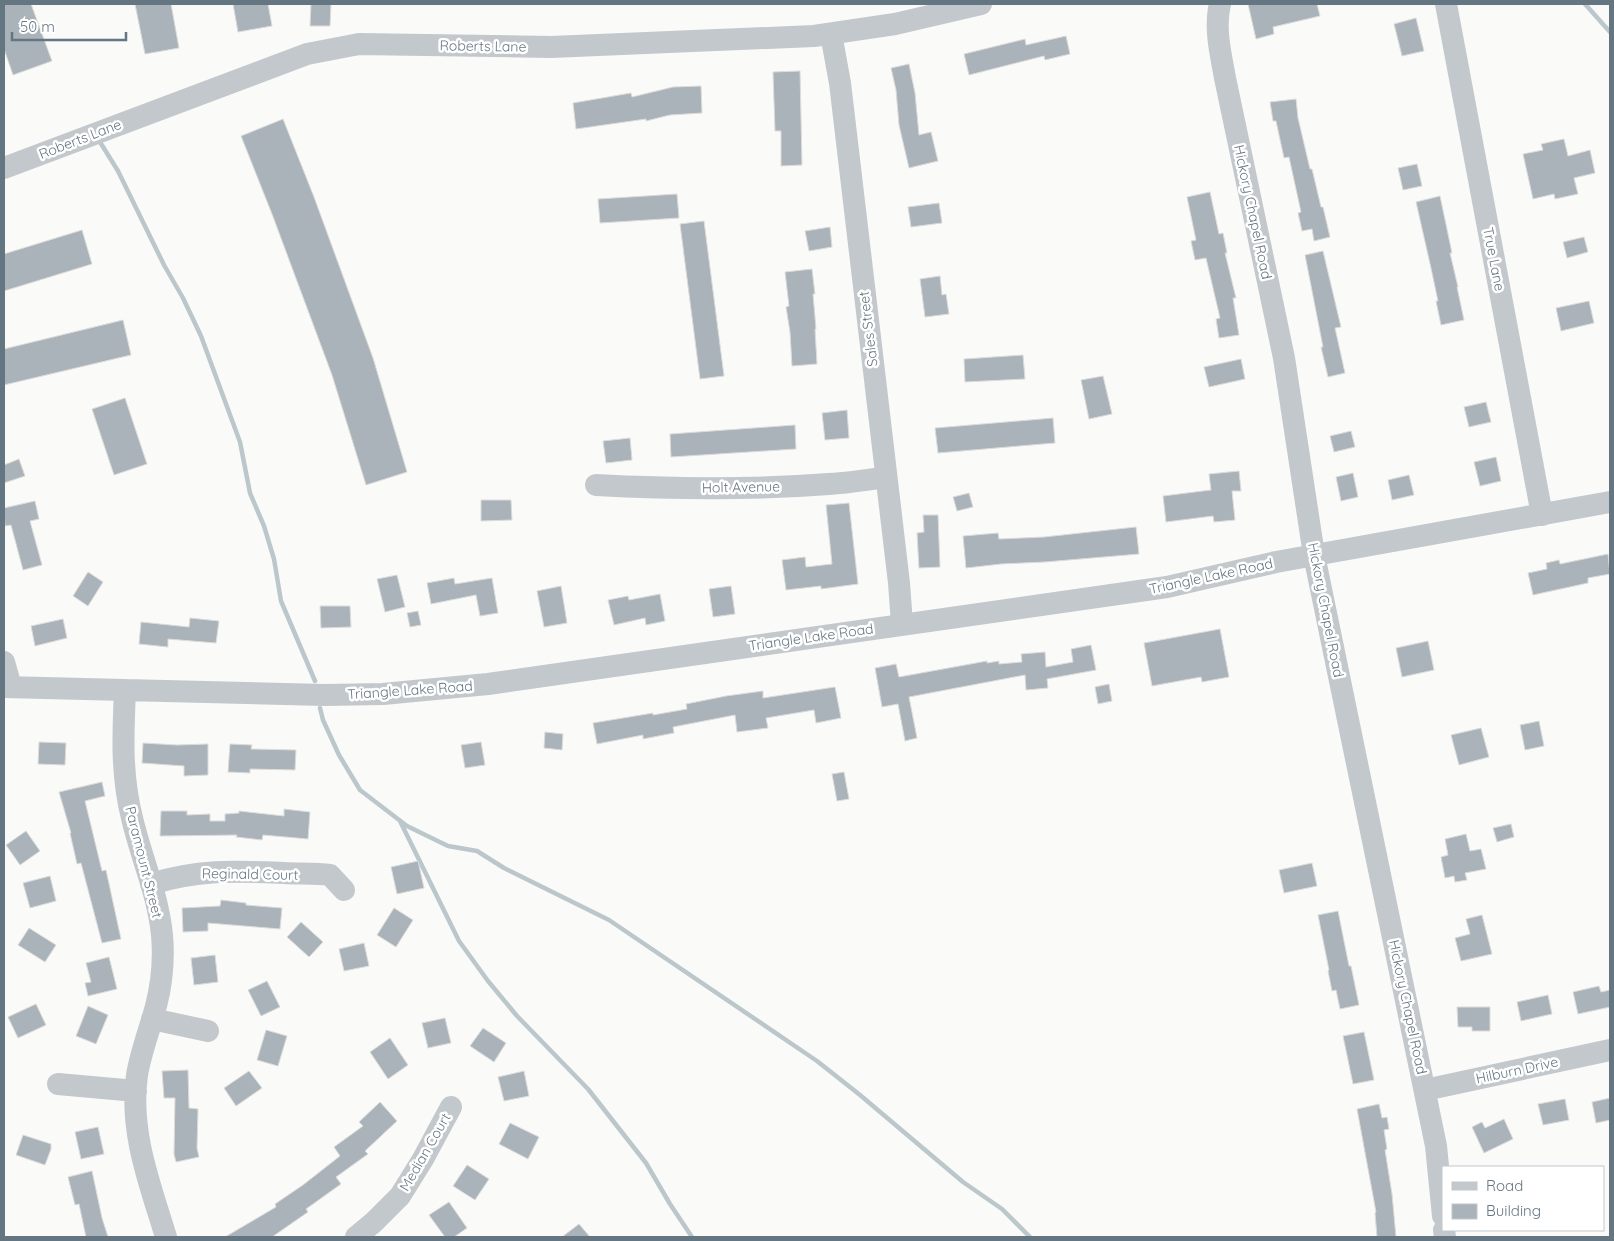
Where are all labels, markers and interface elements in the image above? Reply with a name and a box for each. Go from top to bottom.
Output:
scale bar [12,10,126,42]
text: 50 m [20,17,55,36]
street label: Roberts Lane [439,36,527,56]
street label: Roberts Lane [36,115,124,163]
street label: Hickory Chapel Road [1230,143,1276,281]
street label: True Lane [1479,226,1509,293]
street label: Sales Street [854,290,882,368]
street label: Holt Avenue [702,477,780,497]
street label: Hickory Chapel Road [1304,541,1348,679]
street label: Triangle Lake Road [1148,554,1274,598]
street label: Triangle Lake Road [747,619,875,655]
street label: Triangle Lake Road [347,677,473,703]
street label: Paramount Street [121,804,167,920]
street label: Reginald Court [202,864,299,884]
street label: Hickory Chapel Road [1385,938,1431,1076]
street label: Hilburn Drive [1474,1052,1560,1088]
street label: Median Court [395,1110,455,1194]
legend [1442,1166,1604,1231]
text: Road [1486,1176,1523,1195]
text: Building [1486,1201,1541,1220]

